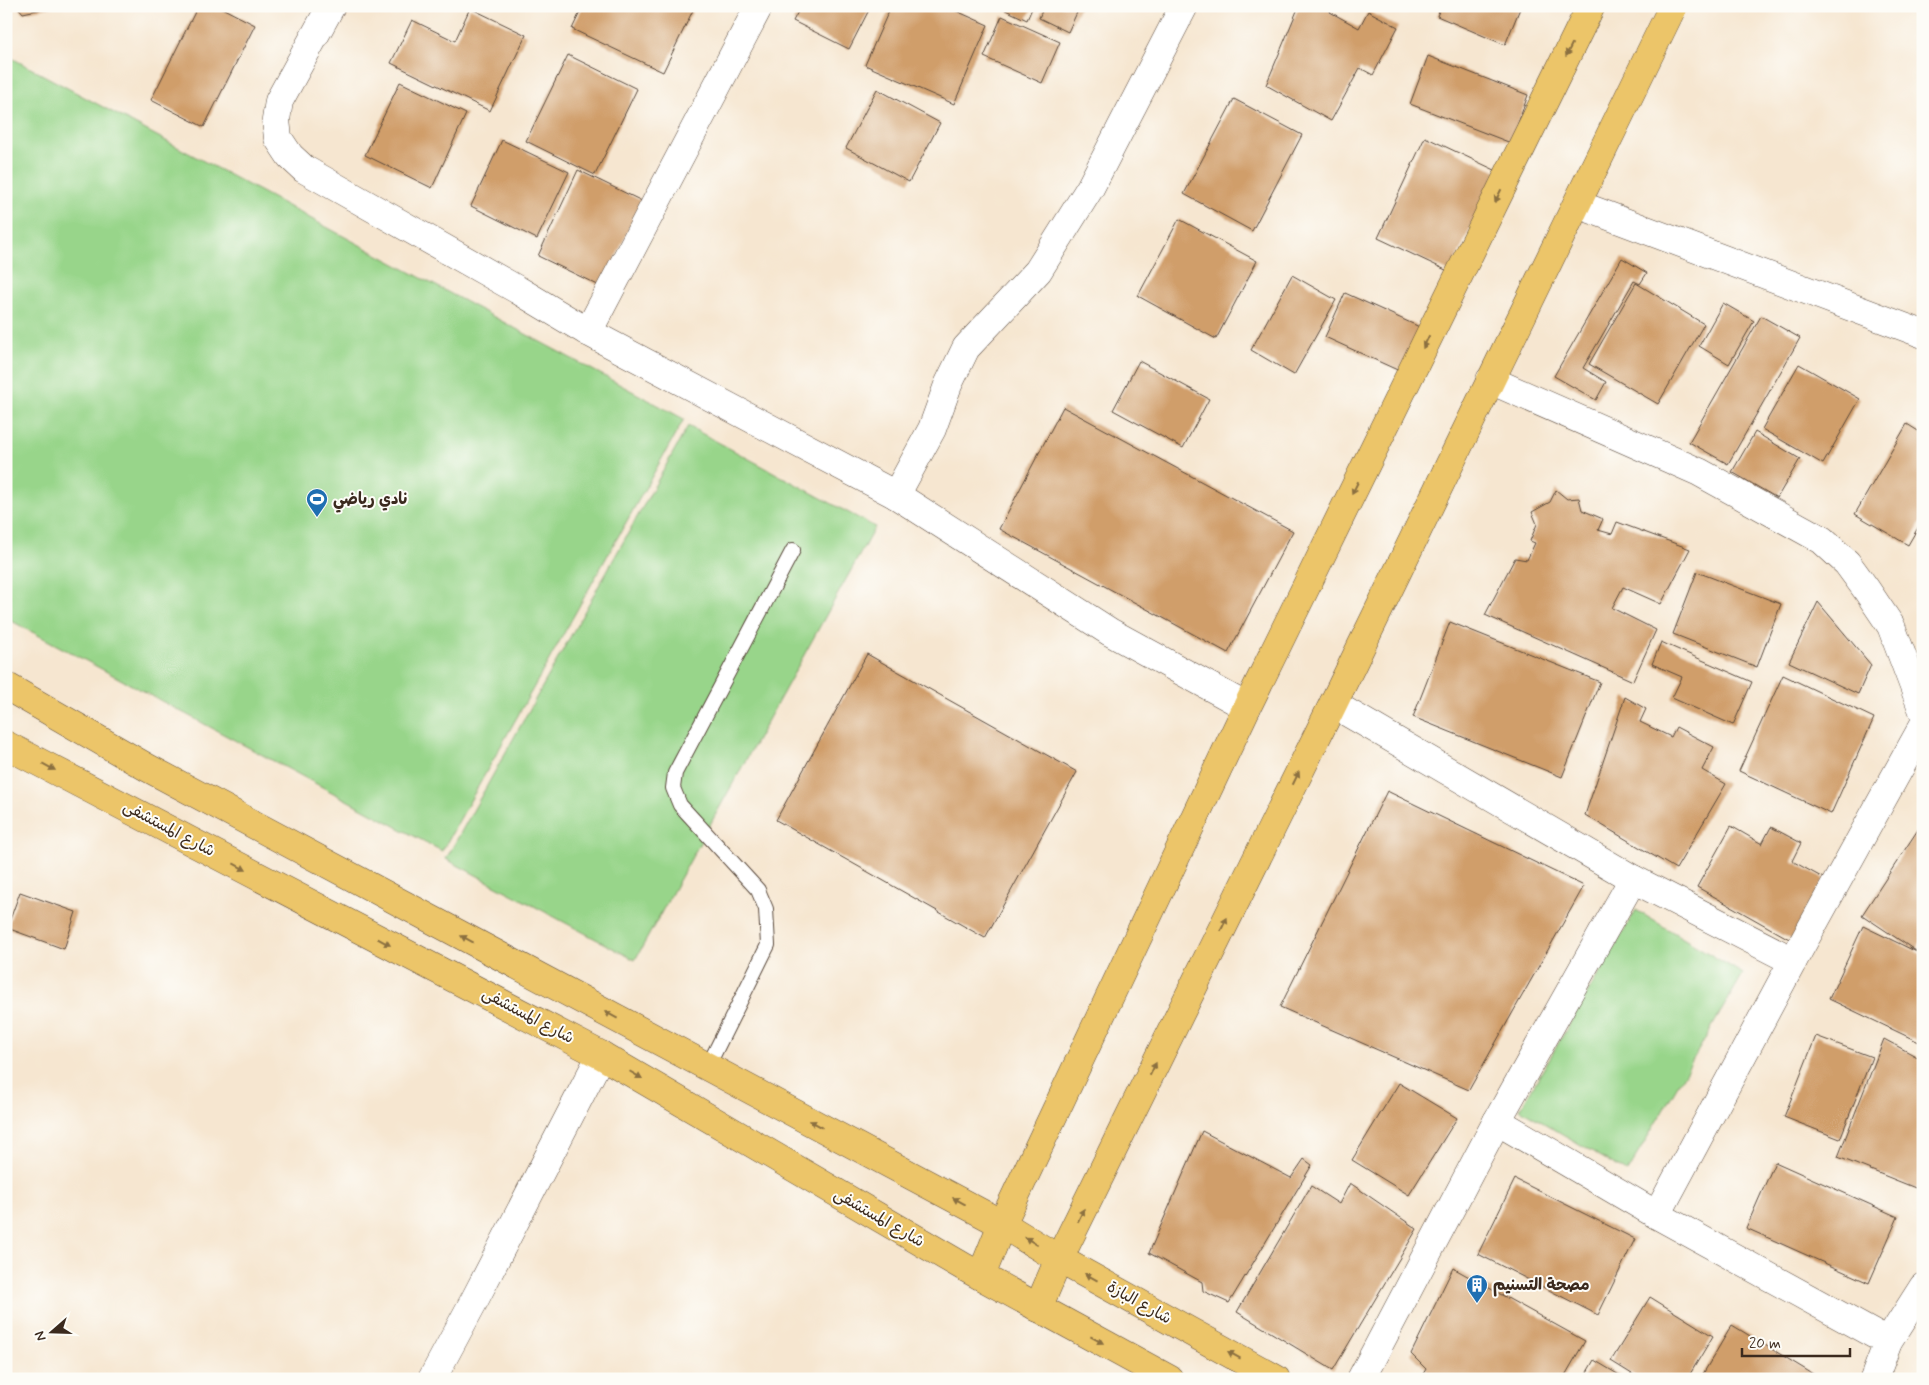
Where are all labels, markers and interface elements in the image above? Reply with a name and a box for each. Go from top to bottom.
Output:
one-way arrow [1565,43,1573,57]
one-way arrow [1494,189,1502,203]
one-way arrow [1422,335,1430,349]
one-way arrow [1351,481,1359,495]
sports icon: نادي رياضي [305,487,329,518]
place label: نادي رياضي [333,489,407,513]
one-way arrow [42,763,57,771]
one-way arrow [1293,771,1301,785]
street label: شارع المستشفى [120,796,218,862]
one-way arrow [233,862,247,871]
one-way arrow [1221,917,1229,931]
one-way arrow [460,935,475,943]
one-way arrow [377,938,391,946]
street label: شارع المستشفى [479,983,577,1049]
one-way arrow [604,1011,618,1019]
one-way arrow [1148,1062,1157,1077]
one-way arrow [629,1071,643,1080]
one-way arrow [809,1120,823,1129]
street label: شارع المستشفى [830,1184,928,1252]
one-way arrow [952,1197,967,1205]
one-way arrow [1077,1208,1085,1222]
one-way arrow [1024,1237,1037,1246]
one-way arrow [1084,1273,1099,1281]
building icon: مصحة التسنيم [1465,1273,1489,1304]
place label: مصحة التسنيم [1493,1275,1590,1297]
street label: شارع البازة [1103,1277,1175,1329]
north arrow [28,1308,78,1358]
scale bar [1742,1325,1849,1357]
text: N [31,1329,51,1344]
text: 20 m [1749,1334,1781,1354]
one-way arrow [1089,1336,1104,1344]
one-way arrow [1226,1351,1241,1359]

